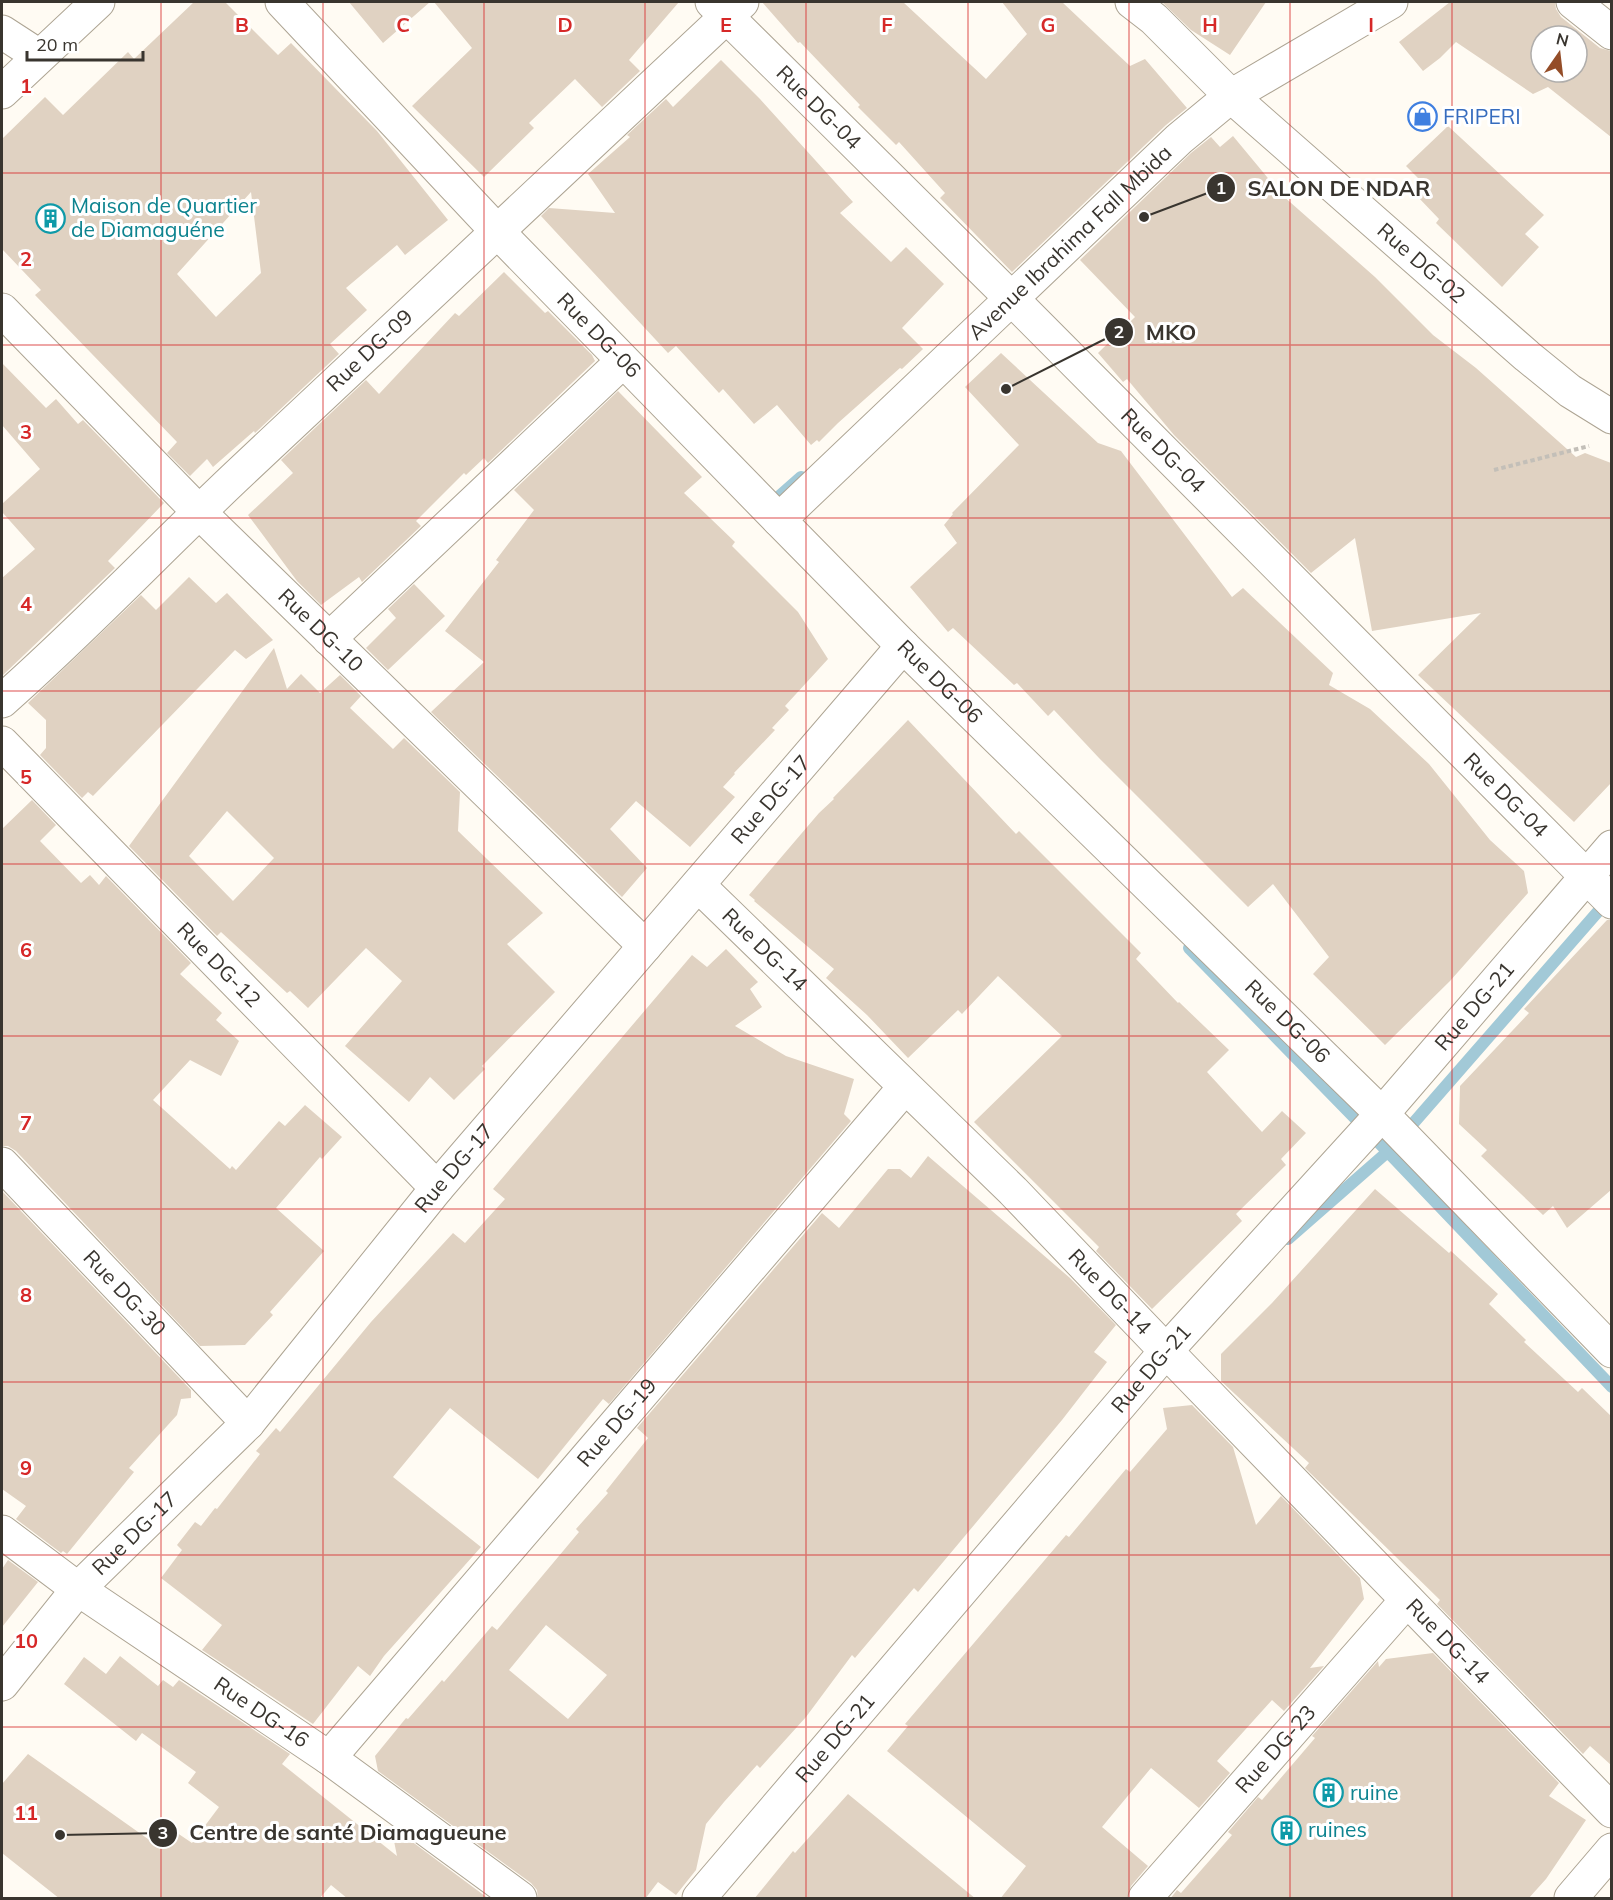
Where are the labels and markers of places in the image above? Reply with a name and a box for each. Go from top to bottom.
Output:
shop icon: FRIPERI [1406,101,1438,133]
place label: FRIPERI [1443,103,1521,129]
callout: SALON DE NDAR [1206,168,1443,208]
place label: Maison de Quartier de Diamaguéne [71,192,257,242]
building icon: Maison de Quartier de Diamaguéne [34,202,66,234]
callout: MKO [1104,312,1208,352]
building icon: ruine [1313,1777,1345,1809]
place label: ruine [1350,1779,1398,1805]
callout: Centre de santé Diamagueune [148,1813,519,1853]
building icon: ruines [1271,1814,1303,1846]
place label: ruines [1308,1816,1367,1842]

